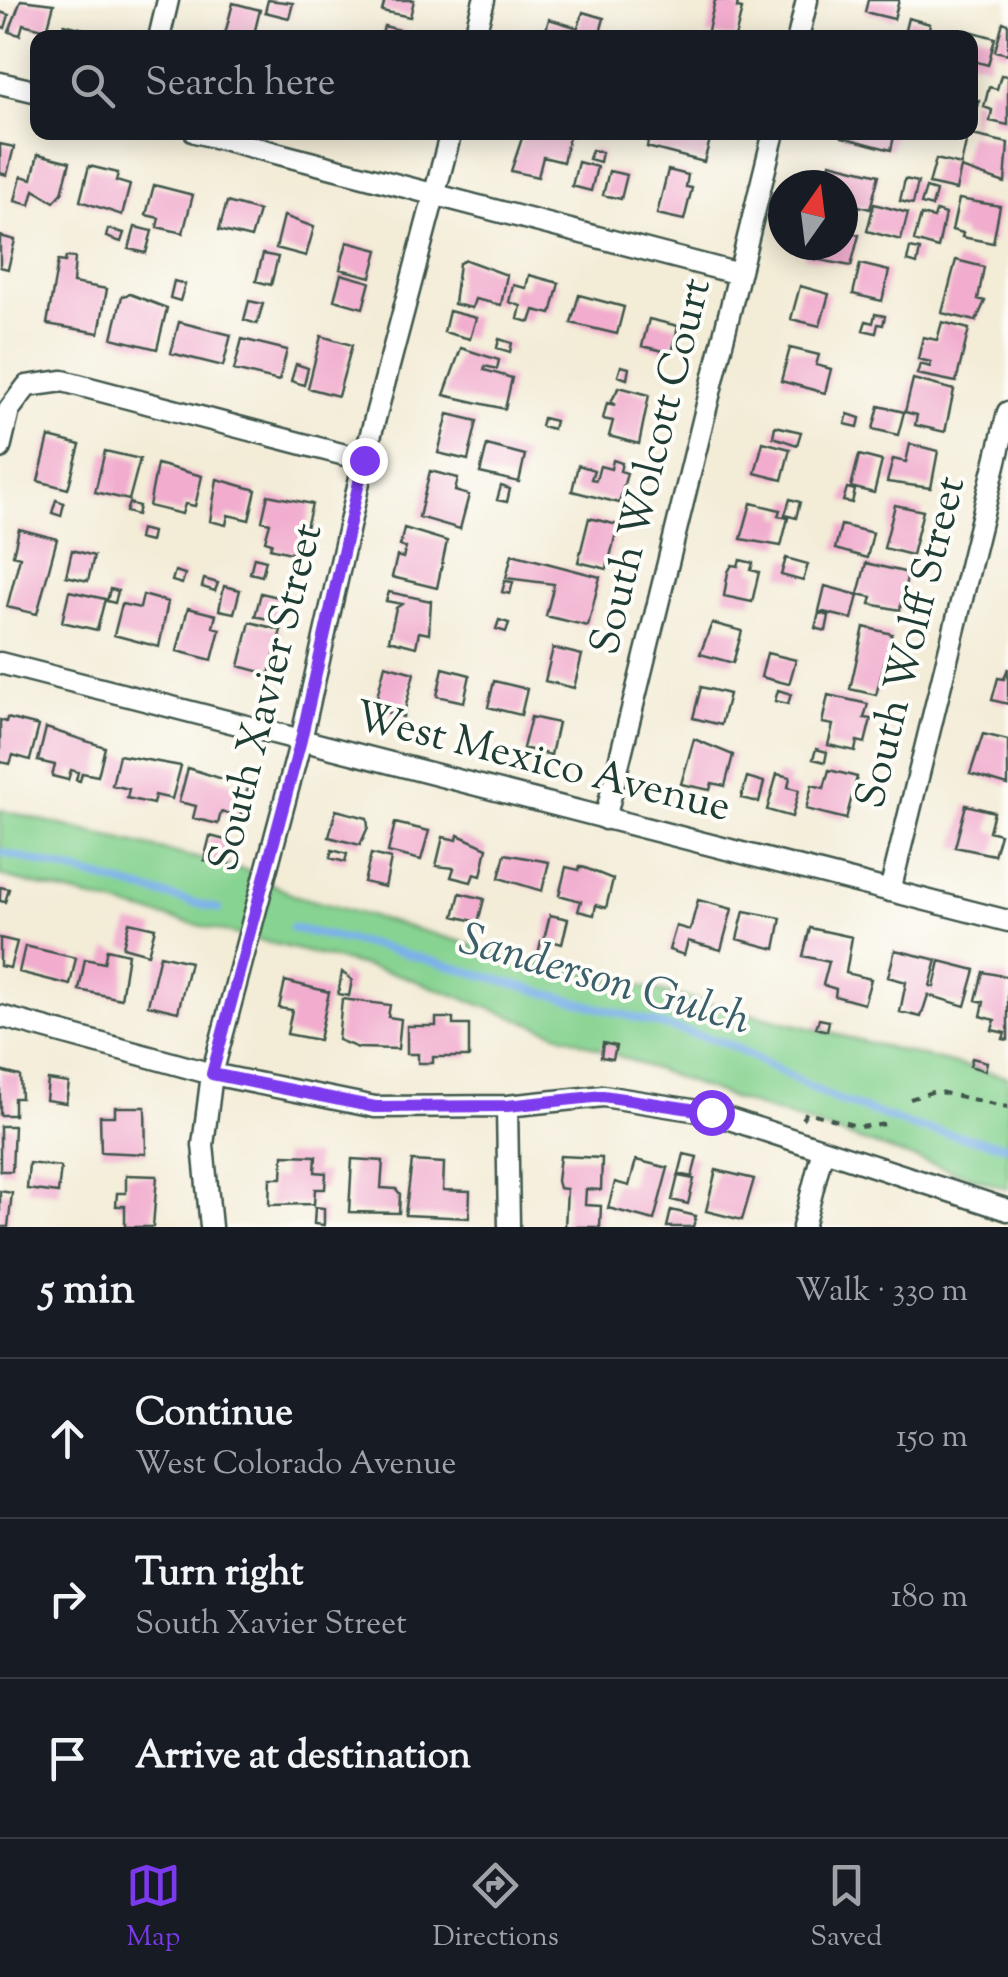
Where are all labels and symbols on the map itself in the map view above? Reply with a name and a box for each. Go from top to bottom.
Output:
north arrow [768,170,858,260]
street label: South Wolcott Court [577,272,729,662]
route end [342,438,388,484]
street label: South Wolff Street [843,471,983,815]
street label: South Xavier Street [196,518,340,878]
street label: West Mexico Avenue [348,688,736,840]
water label: Sanderson Gulch [451,909,757,1055]
route start [689,1090,735,1136]

